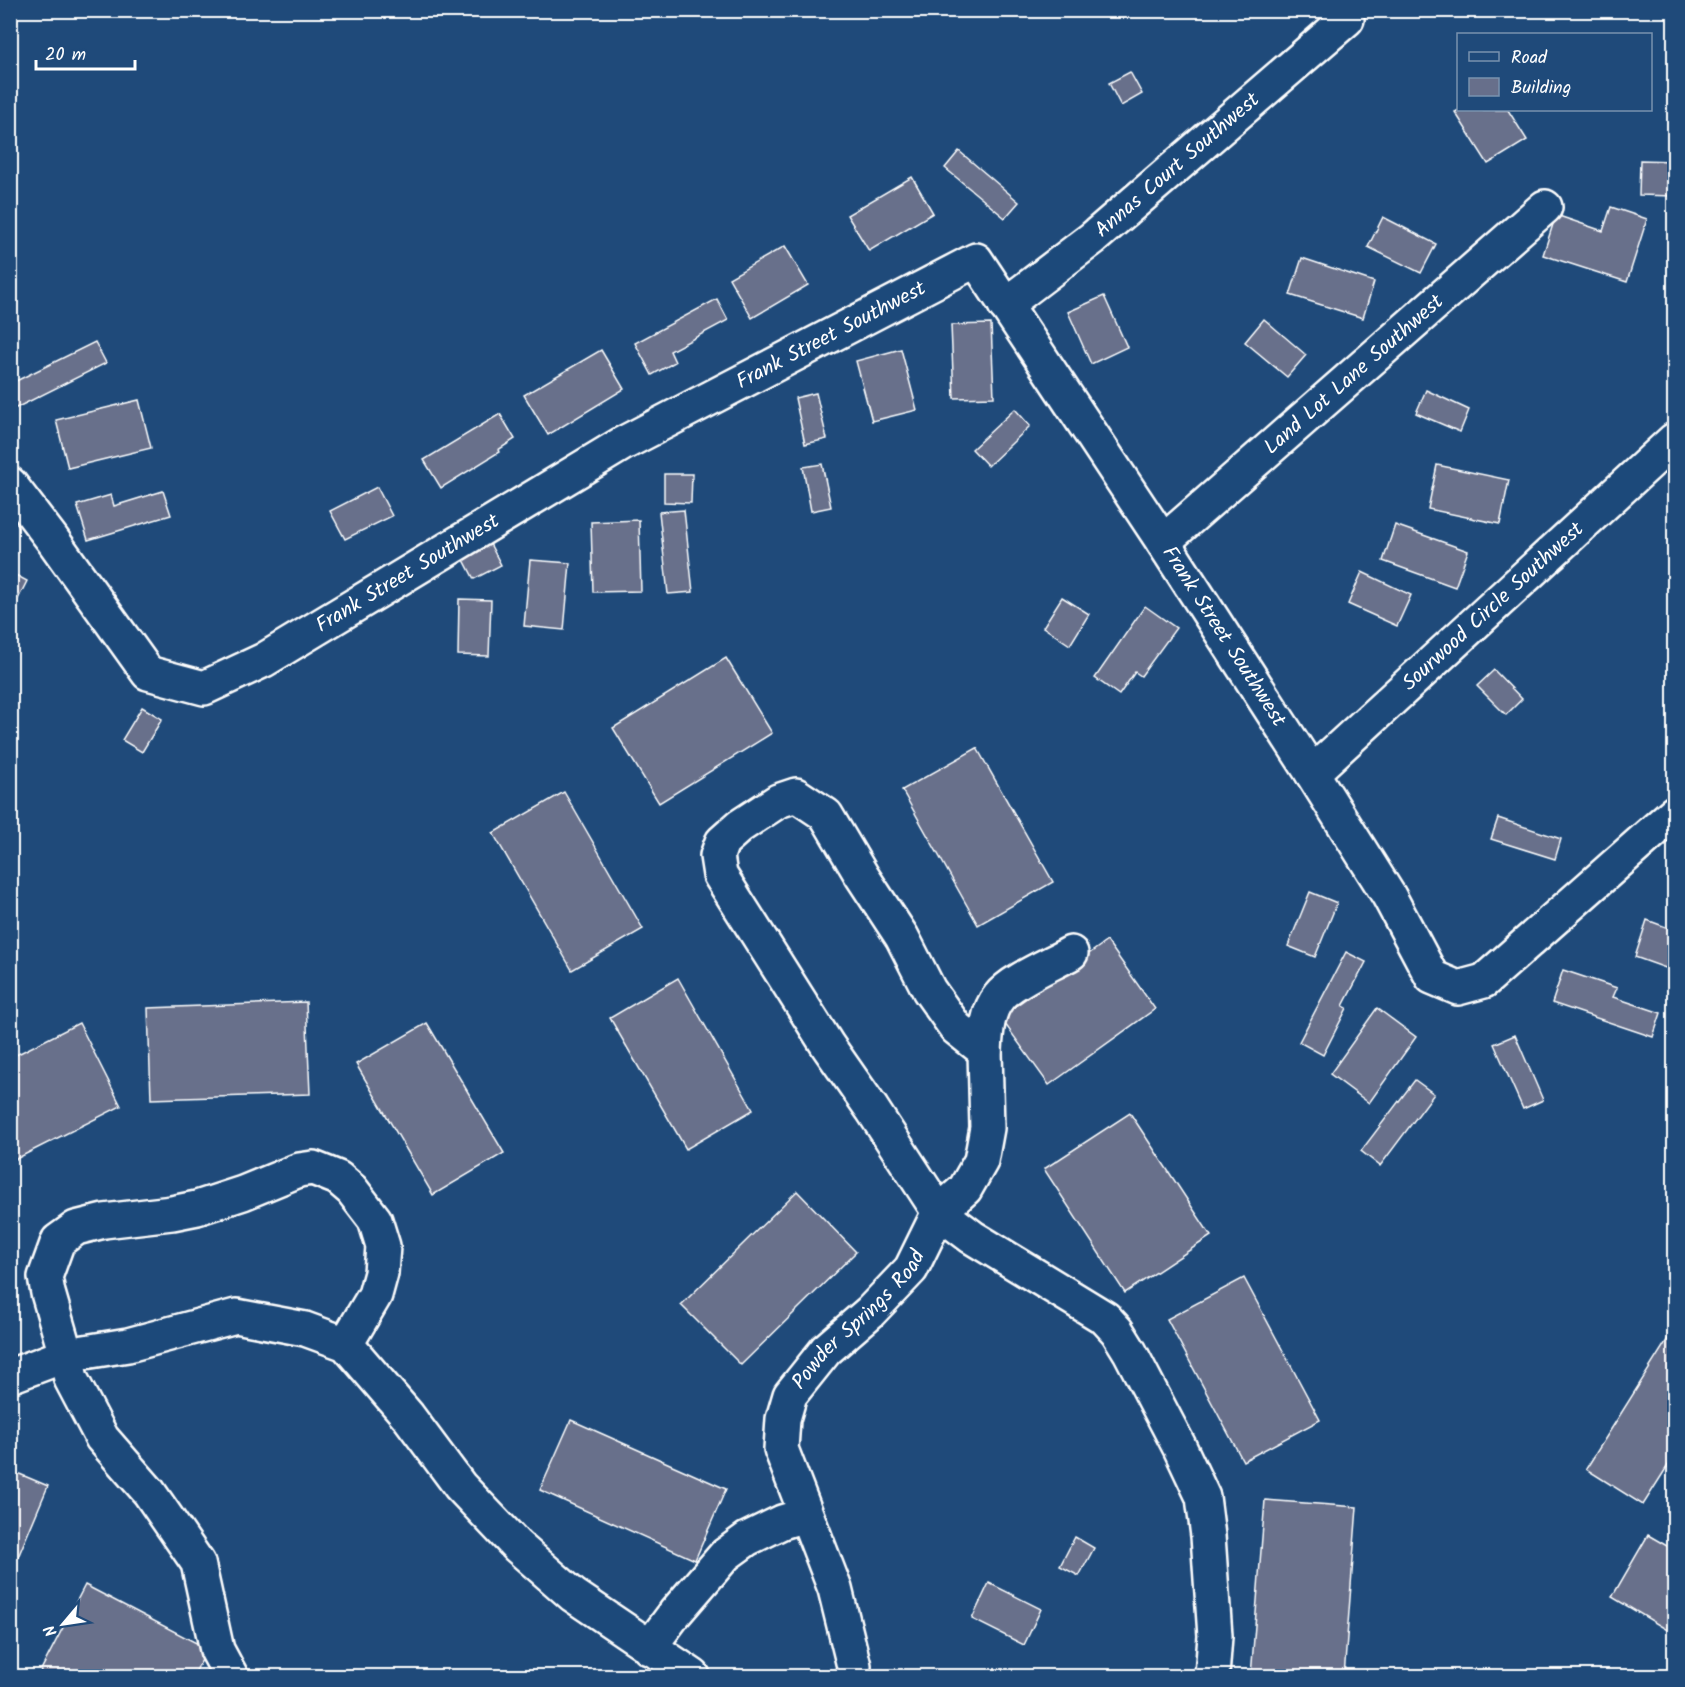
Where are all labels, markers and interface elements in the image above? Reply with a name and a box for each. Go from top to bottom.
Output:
scale bar [36,33,135,71]
legend [1457,33,1652,111]
text: 20 m [45,41,86,70]
text: Road [1511,44,1548,73]
text: Building [1511,74,1571,103]
street label: Annas Court Southwest [1087,84,1268,246]
street label: Frank Street Southwest [730,272,933,398]
street label: Land Lot Lane Southwest [1257,286,1452,463]
street label: Frank Street Southwest [309,505,507,642]
street label: Sourwood Circle Southwest [1394,513,1592,699]
street label: Frank Street Southwest [1153,539,1295,734]
street label: Powder Springs Road [784,1244,935,1397]
north arrow [33,1594,93,1654]
text: N [38,1620,65,1641]

